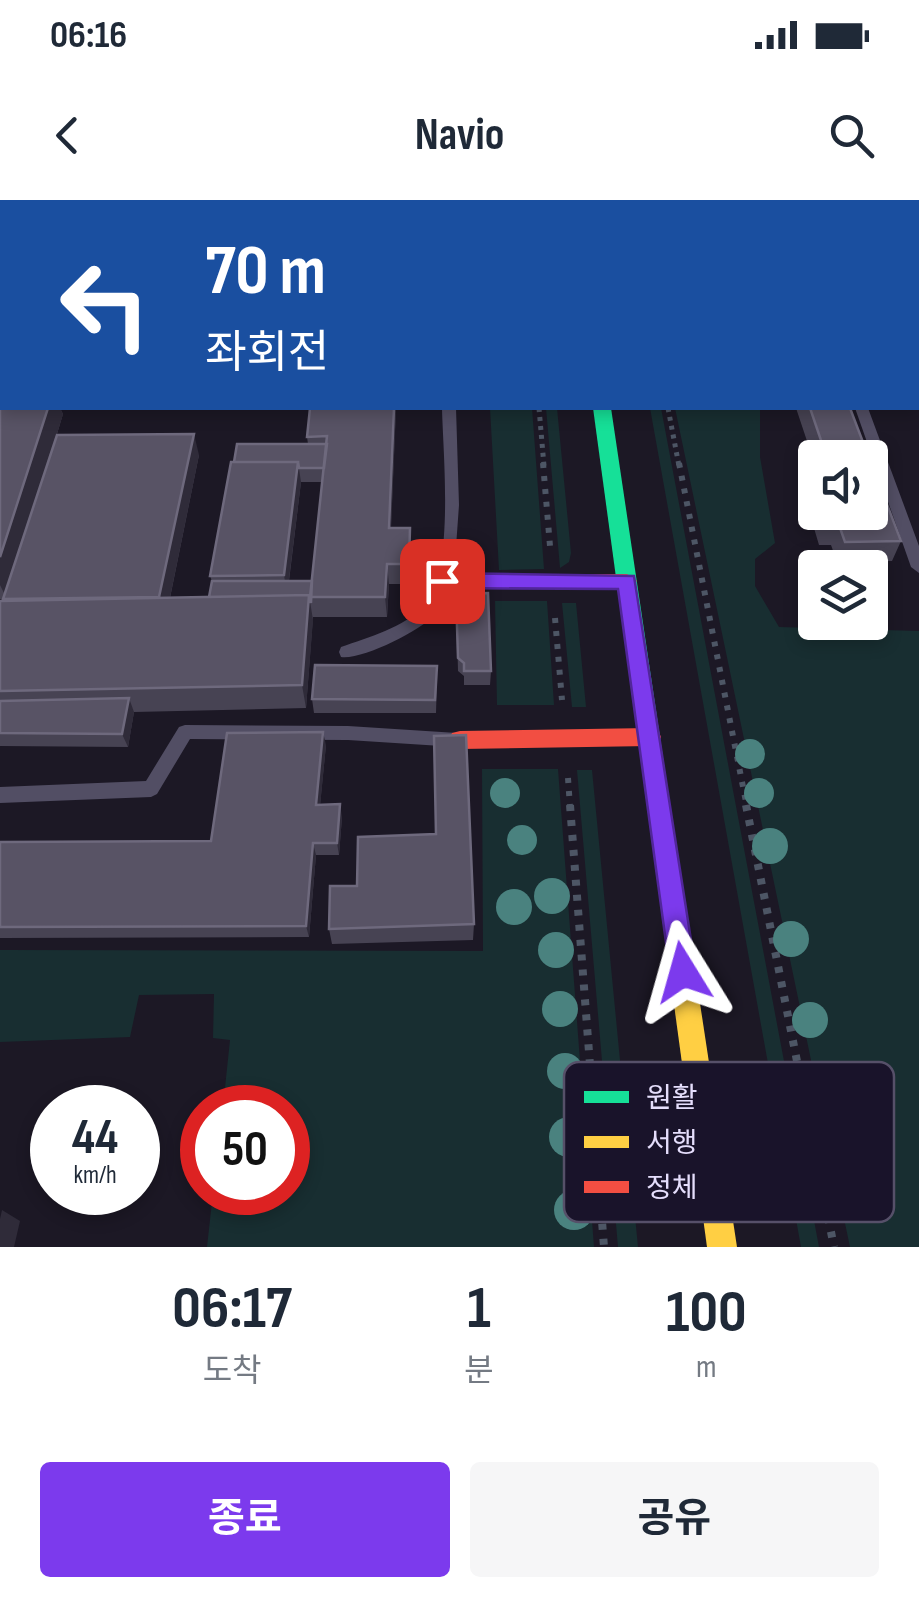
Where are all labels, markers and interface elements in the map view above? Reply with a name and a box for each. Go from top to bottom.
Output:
text: 06:16 [50,13,127,58]
icon: back [40,108,95,163]
text: Navio [415,108,504,163]
icon: search [824,108,879,163]
text: 70 m [205,230,326,314]
icon: left [40,240,170,370]
text: 좌회전 [205,326,329,381]
map controls [798,440,888,640]
button: sound [798,440,888,530]
pin [400,539,485,624]
button: layers [798,550,888,640]
icon: arrive [415,554,470,609]
position arrow [631,920,735,1024]
legend [564,1062,894,1222]
text: 원활 [646,1082,698,1115]
speed limit sign: 50 [180,1085,310,1215]
text: 44 [72,1108,118,1168]
text: 서행 [646,1127,698,1160]
text: km/h [73,1160,117,1191]
text: 정체 [646,1172,698,1205]
text: 06:17 [172,1273,292,1345]
text: 1 [467,1273,491,1345]
text: 100 [666,1277,747,1349]
text: m [696,1348,717,1387]
text: 도착 [203,1352,262,1391]
text: 분 [464,1352,494,1391]
button: 종료 [40,1462,450,1577]
button: 공유 [470,1462,879,1577]

